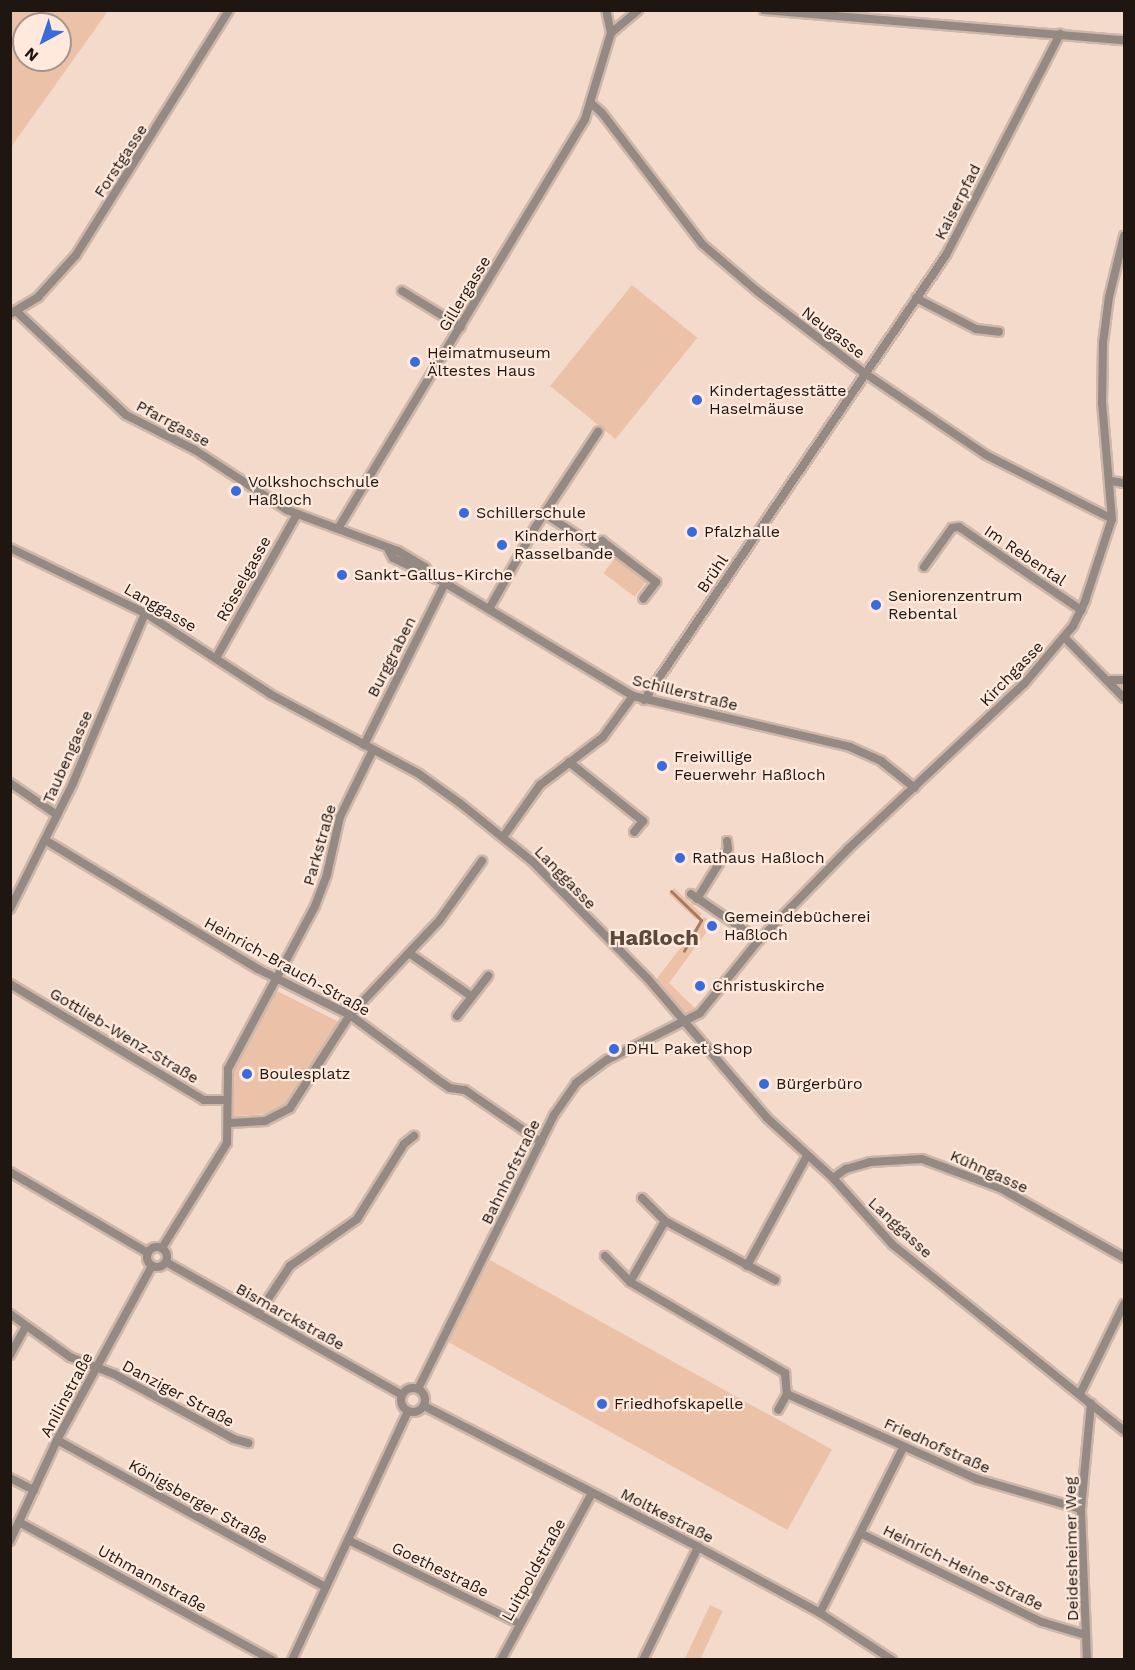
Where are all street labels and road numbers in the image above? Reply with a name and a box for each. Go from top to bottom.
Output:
street label: Forstgasse [90,121,152,201]
street label: Kaiserpfad [931,161,985,243]
street label: Gillergasse [435,253,495,335]
street label: Neugasse [798,303,868,363]
street label: Pfarrgasse [133,397,213,451]
street label: Im Rebental [980,522,1070,590]
street label: Rösselgasse [213,533,275,625]
street label: Brühl [693,551,733,597]
street label: Langgasse [120,580,200,636]
street label: Burggraben [363,613,421,701]
street label: Kirchgasse [976,637,1048,711]
street label: Schillerstraße [630,671,740,715]
street label: Taubengasse [39,708,97,806]
street label: Parkstraße [299,802,341,888]
street label: Langgasse [530,842,600,914]
street label: Heinrich-Brauch-Straße [201,913,373,1021]
street label: Gottlieb-Wenz-Straße [46,984,202,1088]
street label: Bahnhofstraße [477,1116,545,1228]
street label: Kühngasse [947,1146,1031,1198]
street label: Langgasse [864,1193,936,1263]
street label: Bismarckstraße [232,1279,348,1355]
street label: Anilinstraße [37,1349,97,1441]
street label: Danziger Straße [119,1356,237,1432]
street label: Friedhofstraße [881,1414,993,1478]
street label: Königsberger Straße [125,1456,271,1548]
street label: Deidesheimer Weg [1061,1476,1083,1622]
street label: Moltkestraße [617,1484,717,1548]
street label: Luitpoldstraße [498,1515,570,1625]
street label: Heinrich-Heine-Straße [880,1521,1046,1615]
street label: Goethestraße [388,1538,492,1602]
street label: Uthmannstraße [94,1541,210,1617]

